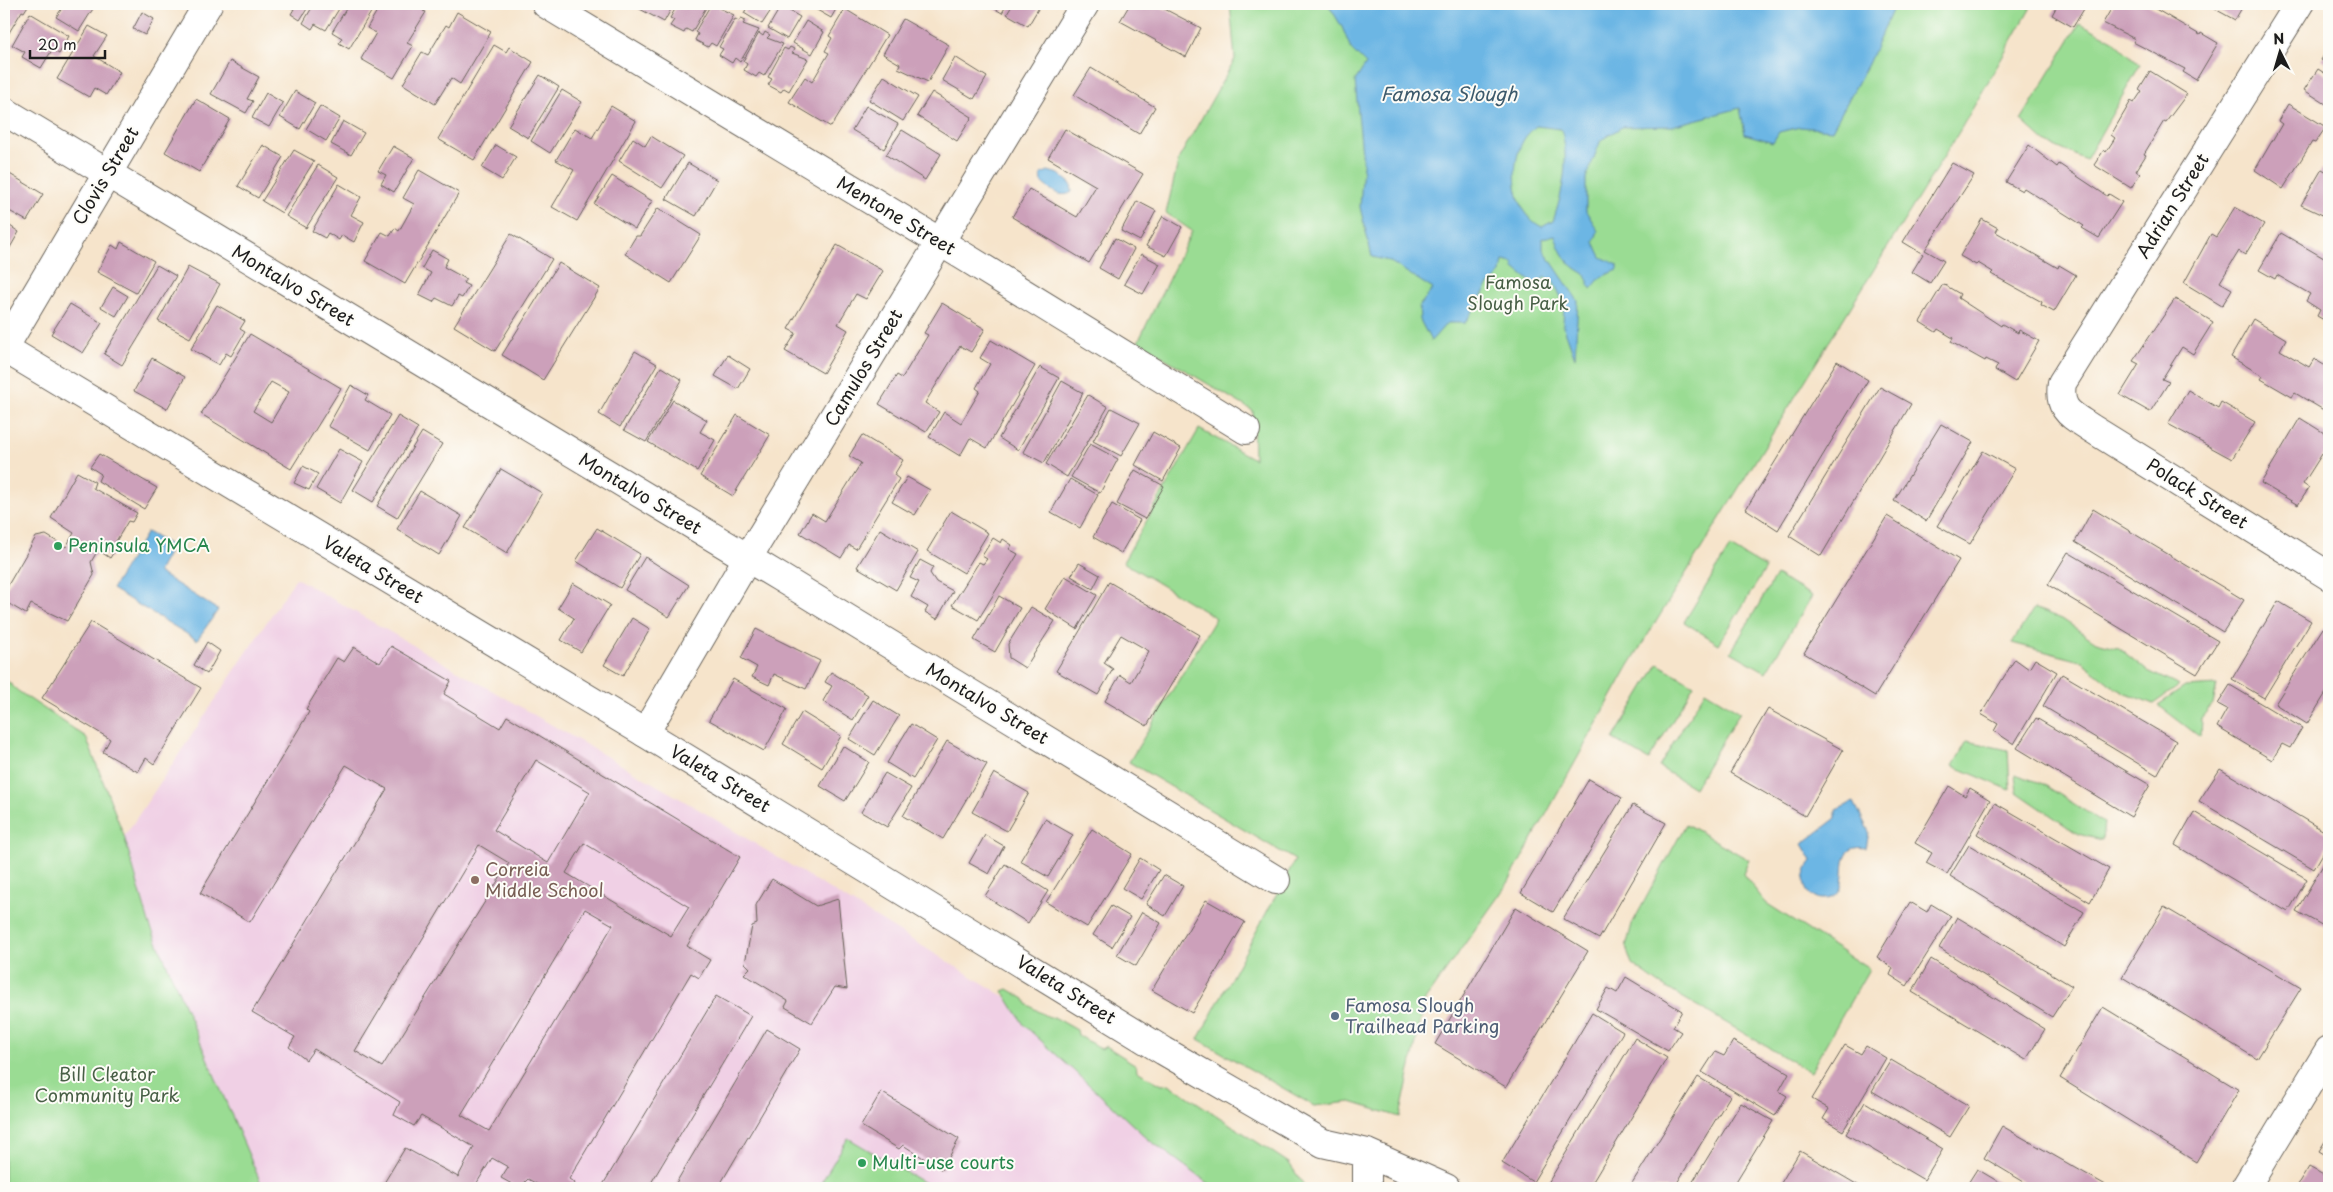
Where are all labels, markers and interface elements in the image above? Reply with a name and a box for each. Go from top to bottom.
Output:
scale bar [30,28,105,60]
north arrow [2256,28,2306,78]
text: N [2272,28,2285,49]
text: 20 m [38,32,77,55]
water label: Famosa Slough [1381,79,1518,107]
street label: Clovis Street [65,121,145,230]
street label: Adrian Street [2129,147,2215,263]
street label: Mentone Street [832,168,961,261]
street label: Montalvo Street [227,237,360,332]
park label: Famosa Slough Park [1467,268,1569,316]
street label: Camulos Street [817,303,908,431]
street label: Montalvo Street [574,445,707,540]
street label: Polack Street [2142,451,2254,535]
street label: Valeta Street [319,528,429,609]
place label: Peninsula YMCA [68,531,210,558]
marker: Peninsula YMCA [52,540,64,552]
street label: Montalvo Street [921,655,1054,750]
street label: Valeta Street [666,737,776,818]
place label: Correia Middle School [485,855,604,903]
marker: Correia Middle School [469,874,481,886]
street label: Valeta Street [1012,947,1122,1030]
place label: Famosa Slough Trailhead Parking [1345,991,1499,1039]
marker: Famosa Slough Trailhead Parking [1329,1010,1341,1022]
park label: Bill Cleator Community Park [35,1060,180,1108]
place label: Multi-use courts [872,1148,1014,1175]
marker: Multi-use courts [856,1157,868,1169]

